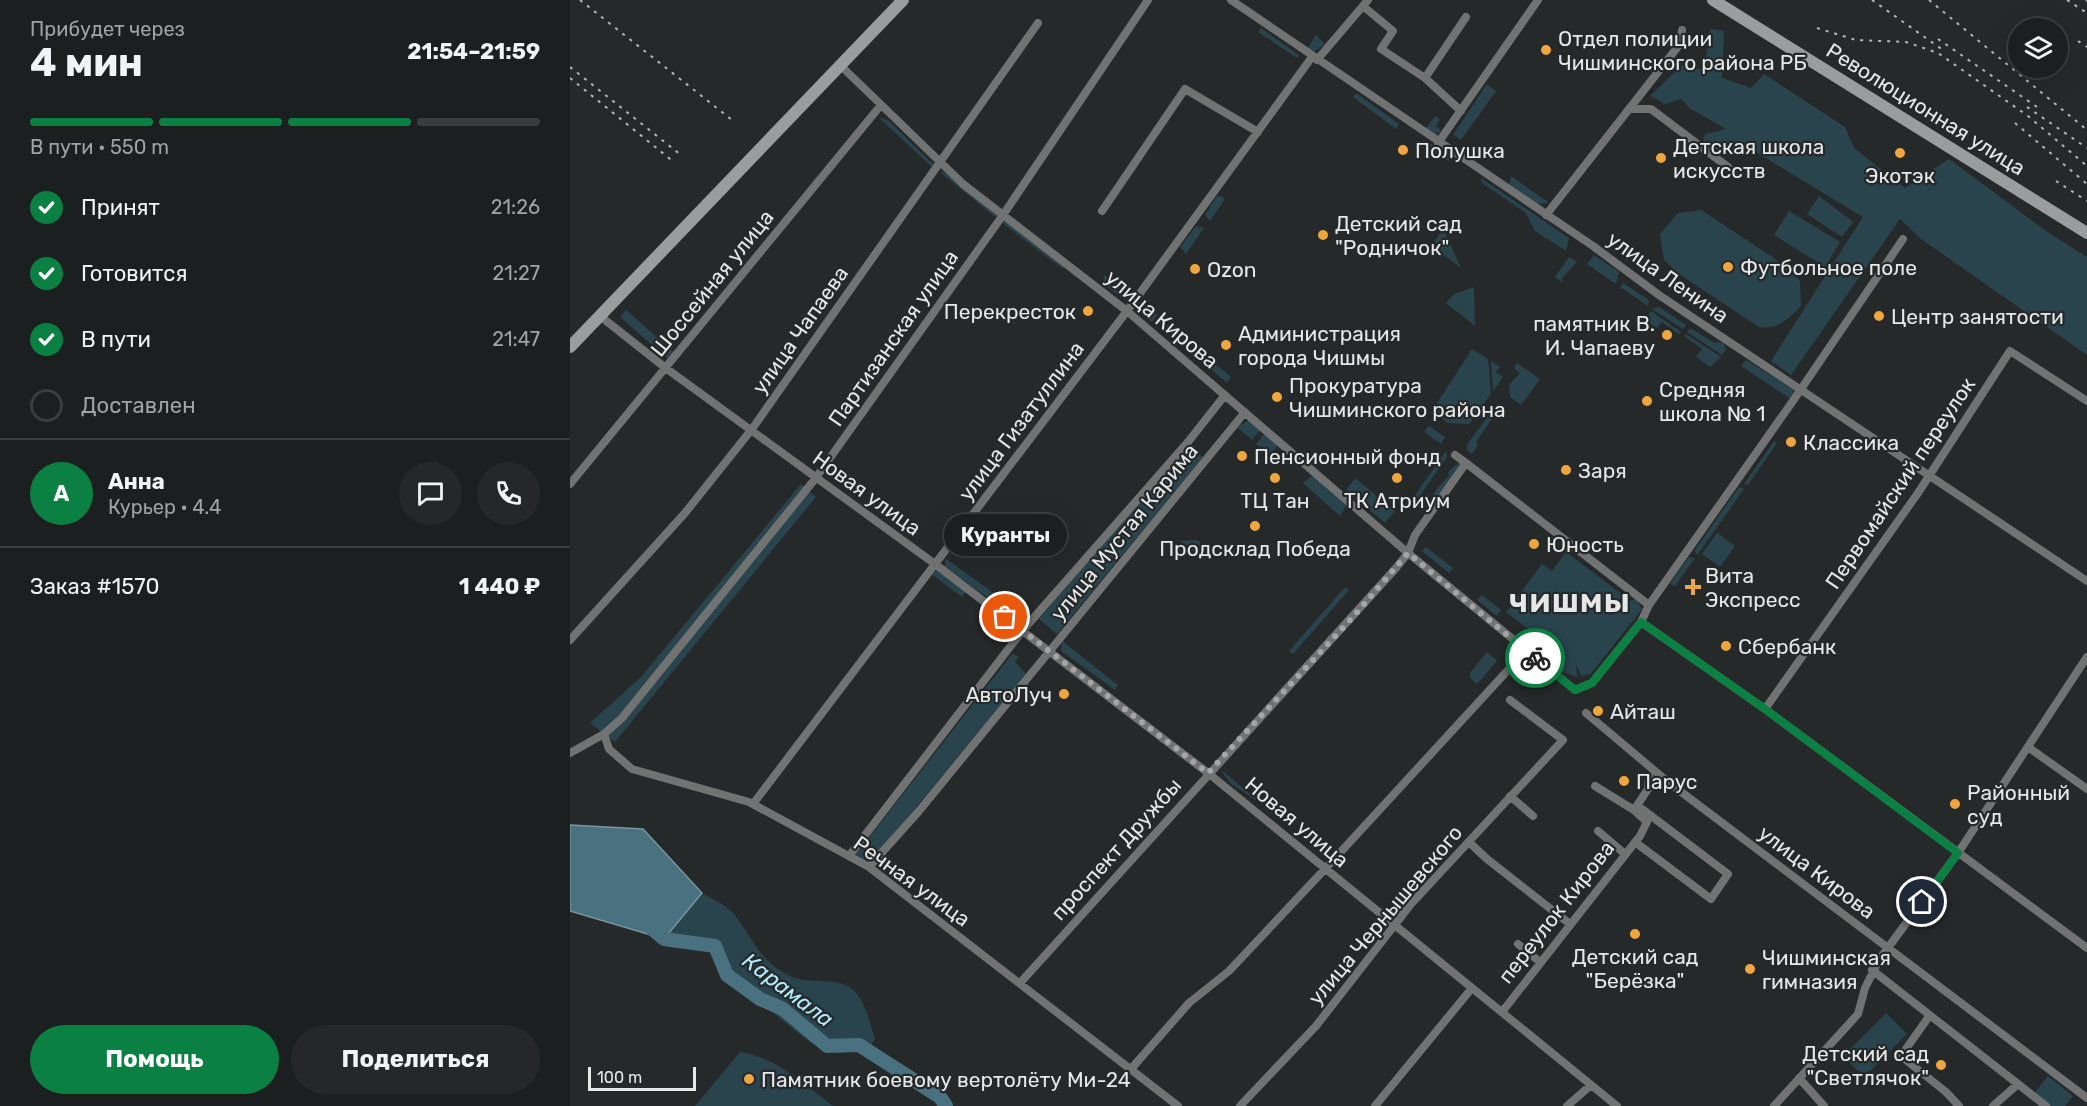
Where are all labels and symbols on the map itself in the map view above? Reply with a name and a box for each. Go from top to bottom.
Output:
place label: Отдел полиции Чишминского района РБ [1558,26,1807,75]
street label: Революционная улица [1822,38,2030,180]
marker: Отдел полиции Чишминского района РБ [1539,43,1553,57]
place label: Детская школа искусств [1673,134,1824,183]
place label: Полушка [1415,138,1505,163]
marker: Полушка [1396,143,1410,157]
marker: Экотэк [1893,146,1907,160]
marker: Детская школа искусств [1654,151,1668,165]
place label: Экотэк [1865,163,1935,188]
street label: Шоссейная улица [645,205,779,361]
place label: Детский сад "Родничок" [1335,211,1462,260]
street label: улица Ленина [1603,226,1733,328]
marker: Детский сад "Родничок" [1316,228,1330,242]
street label: Партизанская улица [823,245,963,431]
place label: Футбольное поле [1740,255,1917,280]
place label: Ozon [1207,257,1257,282]
marker: Футбольное поле [1721,260,1735,274]
street label: улица Чапаева [747,261,853,399]
marker: Ozon [1188,262,1202,276]
street label: улица Кирова [1100,265,1224,373]
place label: Перекресток [944,299,1076,324]
marker: Перекресток [1081,304,1095,318]
place label: Центр занятости [1891,304,2064,329]
marker: Центр занятости [1872,309,1886,323]
place label: памятник В. И. Чапаеву [1533,311,1655,360]
place label: Администрация города Чишмы [1238,321,1401,370]
marker: памятник В. И. Чапаеву [1660,328,1674,342]
street label: улица Гизатуллина [953,336,1089,506]
marker: Администрация города Чишмы [1219,338,1233,352]
street label: Первомайский переулок [1820,372,1980,594]
place label: Прокуратура Чишминского района [1289,373,1506,422]
place label: Средняя школа № 1 [1659,377,1765,426]
marker: Прокуратура Чишминского района [1270,390,1284,404]
marker: Средняя школа № 1 [1640,394,1654,408]
place label: Классика [1803,430,1899,455]
marker: Классика [1784,435,1798,449]
street label: улица Мустая Карима [1045,439,1203,625]
place label: Пенсионный фонд [1254,444,1441,469]
street label: Новая улица [808,445,926,541]
marker: Пенсионный фонд [1235,449,1249,463]
place label: Заря [1578,458,1627,483]
marker: Заря [1559,463,1573,477]
marker: ТЦ Тан [1268,471,1282,485]
marker: ТК Атриум [1390,471,1404,485]
place label: ТЦ Тан [1240,488,1310,513]
place label: ТК Атриум [1344,488,1450,513]
callout: Куранты [944,515,1066,557]
marker: Продсклад Победа [1248,519,1262,533]
place label: Юность [1546,532,1624,557]
place label: Продсклад Победа [1159,536,1351,561]
marker: Юность [1527,537,1541,551]
place label: Вита Экспресс [1705,563,1801,612]
marker: Вита Экспресс [1686,580,1700,594]
district label: ЧИШМЫ [1509,587,1631,619]
pin [979,591,1030,642]
courier [1505,628,1565,688]
place label: Сбербанк [1738,634,1836,659]
marker: Сбербанк [1719,639,1733,653]
place label: АвтоЛуч [965,682,1052,707]
marker: АвтоЛуч [1057,687,1071,701]
place label: Айташ [1610,699,1676,724]
marker: Айташ [1591,704,1605,718]
place label: Парус [1636,769,1697,794]
street label: Новая улица [1240,771,1354,873]
street label: проспект Дружбы [1046,773,1186,925]
marker: Парус [1617,774,1631,788]
place label: Районный суд [1967,780,2070,829]
marker: Районный суд [1948,797,1962,811]
street label: улица Чернышевского [1303,820,1467,1010]
street label: улица Кирова [1754,820,1880,924]
street label: Речная улица [849,830,975,932]
street label: переулок Кирова [1493,836,1619,988]
pin [1896,876,1947,927]
marker: Детский сад "Берёзка" [1628,927,1642,941]
place label: Детский сад "Берёзка" [1572,944,1698,993]
place label: Чишминская гимназия [1762,945,1891,994]
water label: Карамала [737,947,839,1033]
marker: Чишминская гимназия [1743,962,1757,976]
place label: Детский сад "Светлячок" [1802,1041,1929,1090]
marker: Детский сад "Светлячок" [1934,1058,1948,1072]
scale bar [588,1064,696,1092]
place label: Памятник боевому вертолёту Ми-24 [761,1067,1131,1092]
marker: Памятник боевому вертолёту Ми-24 [742,1072,756,1086]

